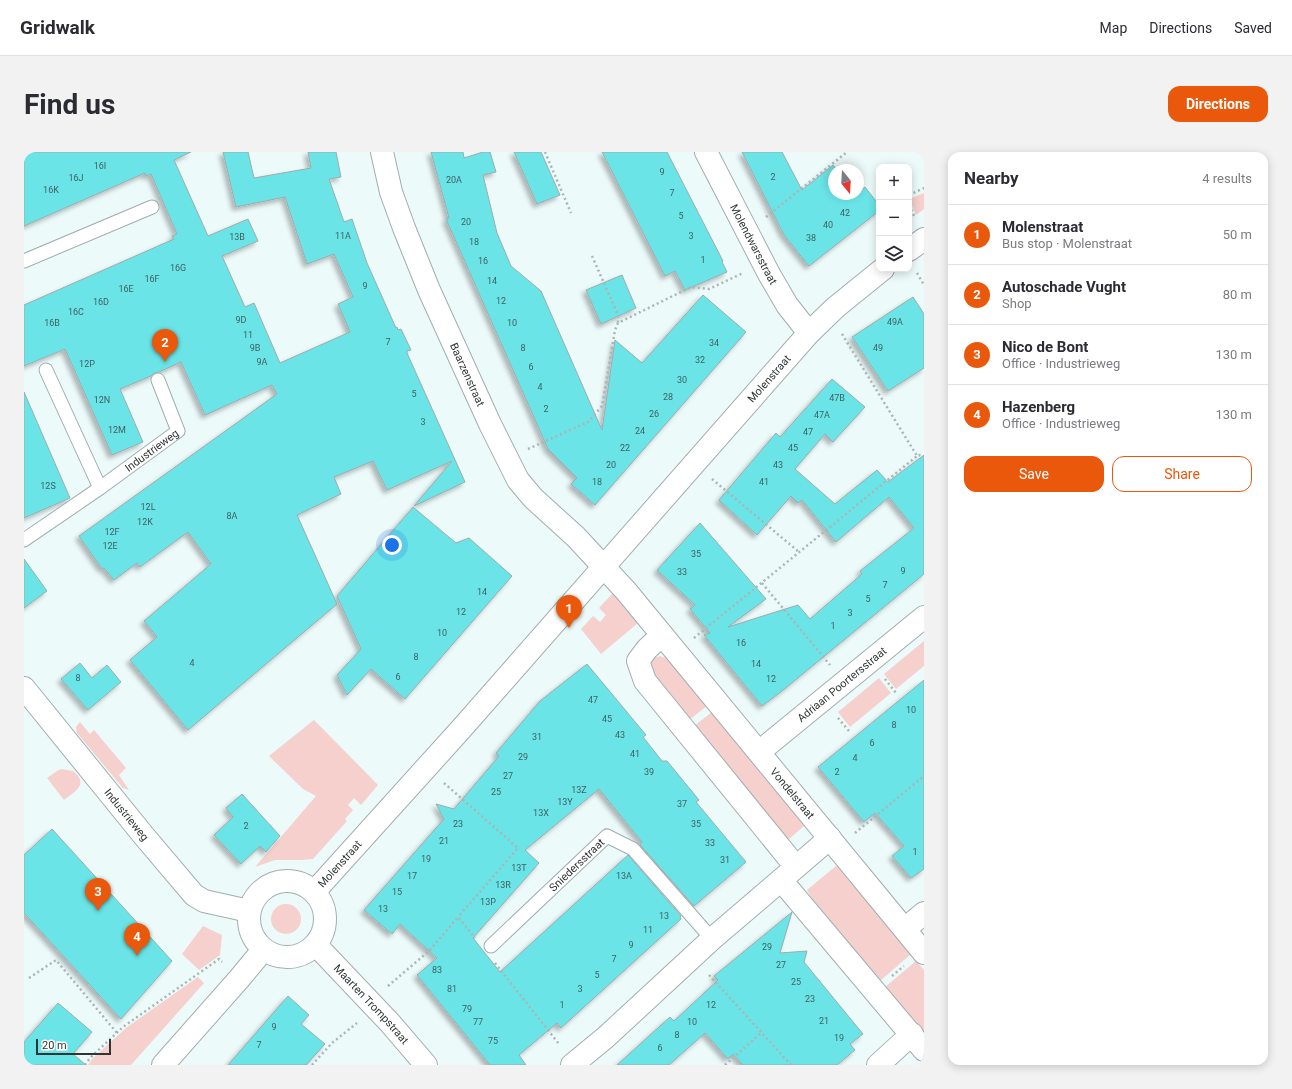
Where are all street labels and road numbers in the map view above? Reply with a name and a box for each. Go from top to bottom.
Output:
street label: Molendwarsstraat [727,202,780,287]
street label: Baarzenstraat [447,341,487,409]
street label: Molenstraat [745,352,794,405]
street label: Industrieweg [123,427,181,475]
street label: Adriaan Poortersstraat [795,644,890,725]
street label: Vondelstraat [767,765,817,822]
street label: Industrieweg [101,786,151,844]
street label: Sniedersstraat [547,836,607,894]
street label: Molenstraat [315,838,365,890]
street label: Maarten Trompstraat [331,962,411,1047]

